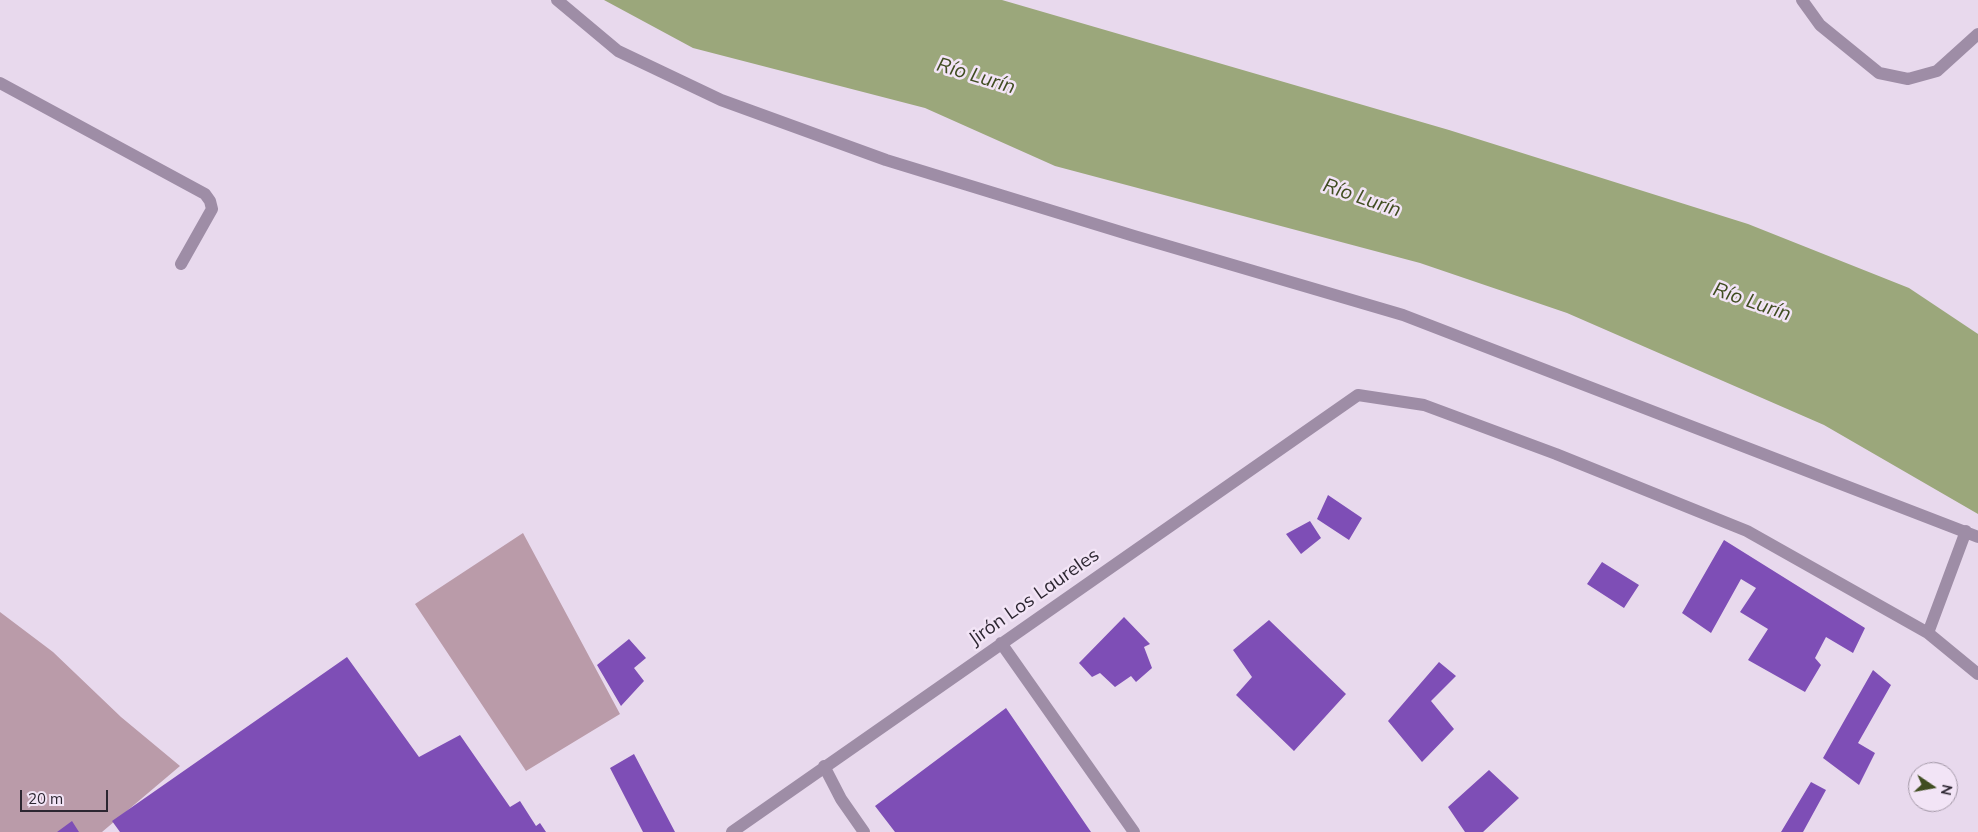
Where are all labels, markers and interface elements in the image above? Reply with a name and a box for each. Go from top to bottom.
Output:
water label: Río Lurín [934,53,1018,99]
water label: Río Lurín [1320,173,1404,223]
water label: Río Lurín [1710,277,1794,327]
street label: Jirón Los Laureles [964,543,1104,651]
north arrow [1908,762,1958,812]
scale bar [22,780,110,812]
text: N [1937,783,1957,797]
text: 20 m [28,789,63,808]

